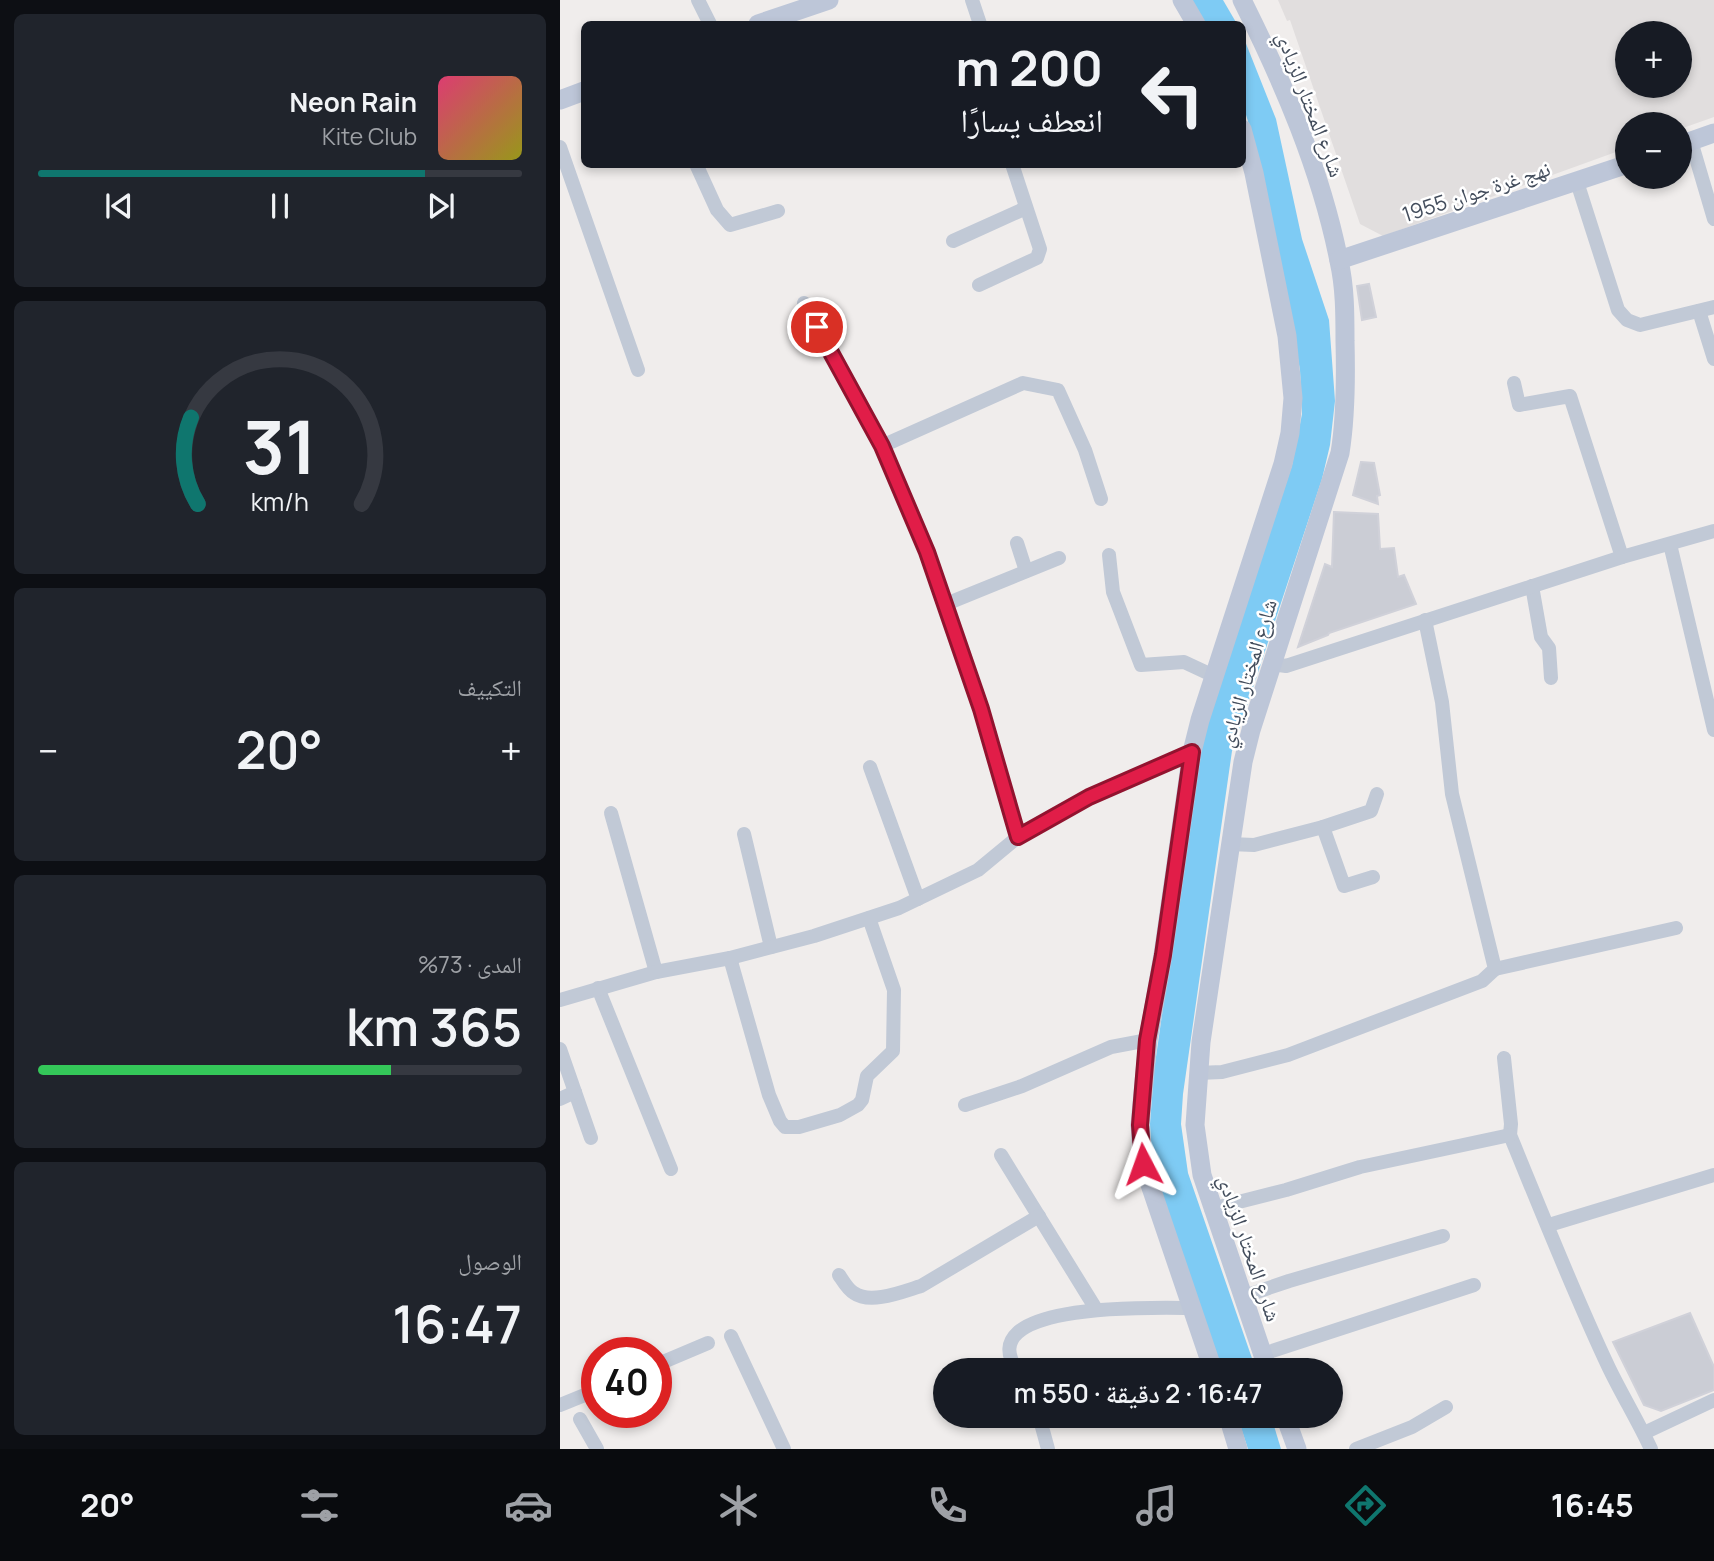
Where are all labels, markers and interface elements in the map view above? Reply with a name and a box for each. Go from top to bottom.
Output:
map controls [1615,21,1692,189]
button: + [1615,21,1692,98]
street label: شارع المختار الزيادي [1267,27,1352,182]
text: 200 m [955,34,1103,101]
icon: left [1127,49,1218,140]
text: Neon Rain [289,84,417,120]
text: انعطف يسارًا [960,98,1103,142]
button: − [1615,112,1692,189]
text: Kite Club [322,120,417,152]
street label: نهج غرة جوان 1955 [1398,154,1554,228]
icon: previous [100,187,138,225]
icon: pause [261,187,299,225]
icon: next [422,187,460,225]
pin [787,297,847,357]
icon: arrive [798,308,836,346]
text: 31 [243,396,317,496]
text: km/h [251,483,309,518]
street label: شارع المختار الزيادي [1211,595,1286,751]
text: التكييف [457,671,522,703]
text: 20° [236,714,323,785]
text: − [38,724,59,776]
text: + [500,724,522,776]
text: المدى · 73% [418,948,522,980]
text: 365 km [346,991,522,1062]
position arrow [1106,1127,1180,1201]
street label: شارع المختار الزيادي [1209,1171,1288,1326]
text: الوصول [458,1245,522,1277]
text: 16:47 [392,1288,522,1359]
speed limit sign: 40 [581,1337,672,1428]
text: 16:47 · 2 دقيقة · 550 m [1014,1375,1262,1411]
icon: filters [295,1481,344,1530]
icon: car [504,1481,553,1530]
icon: climate [714,1481,763,1530]
icon: phone [923,1481,972,1530]
icon: music [1132,1481,1181,1530]
icon: directions [1341,1481,1390,1530]
text: 20° [80,1483,135,1527]
text: 16:45 [1551,1483,1634,1527]

